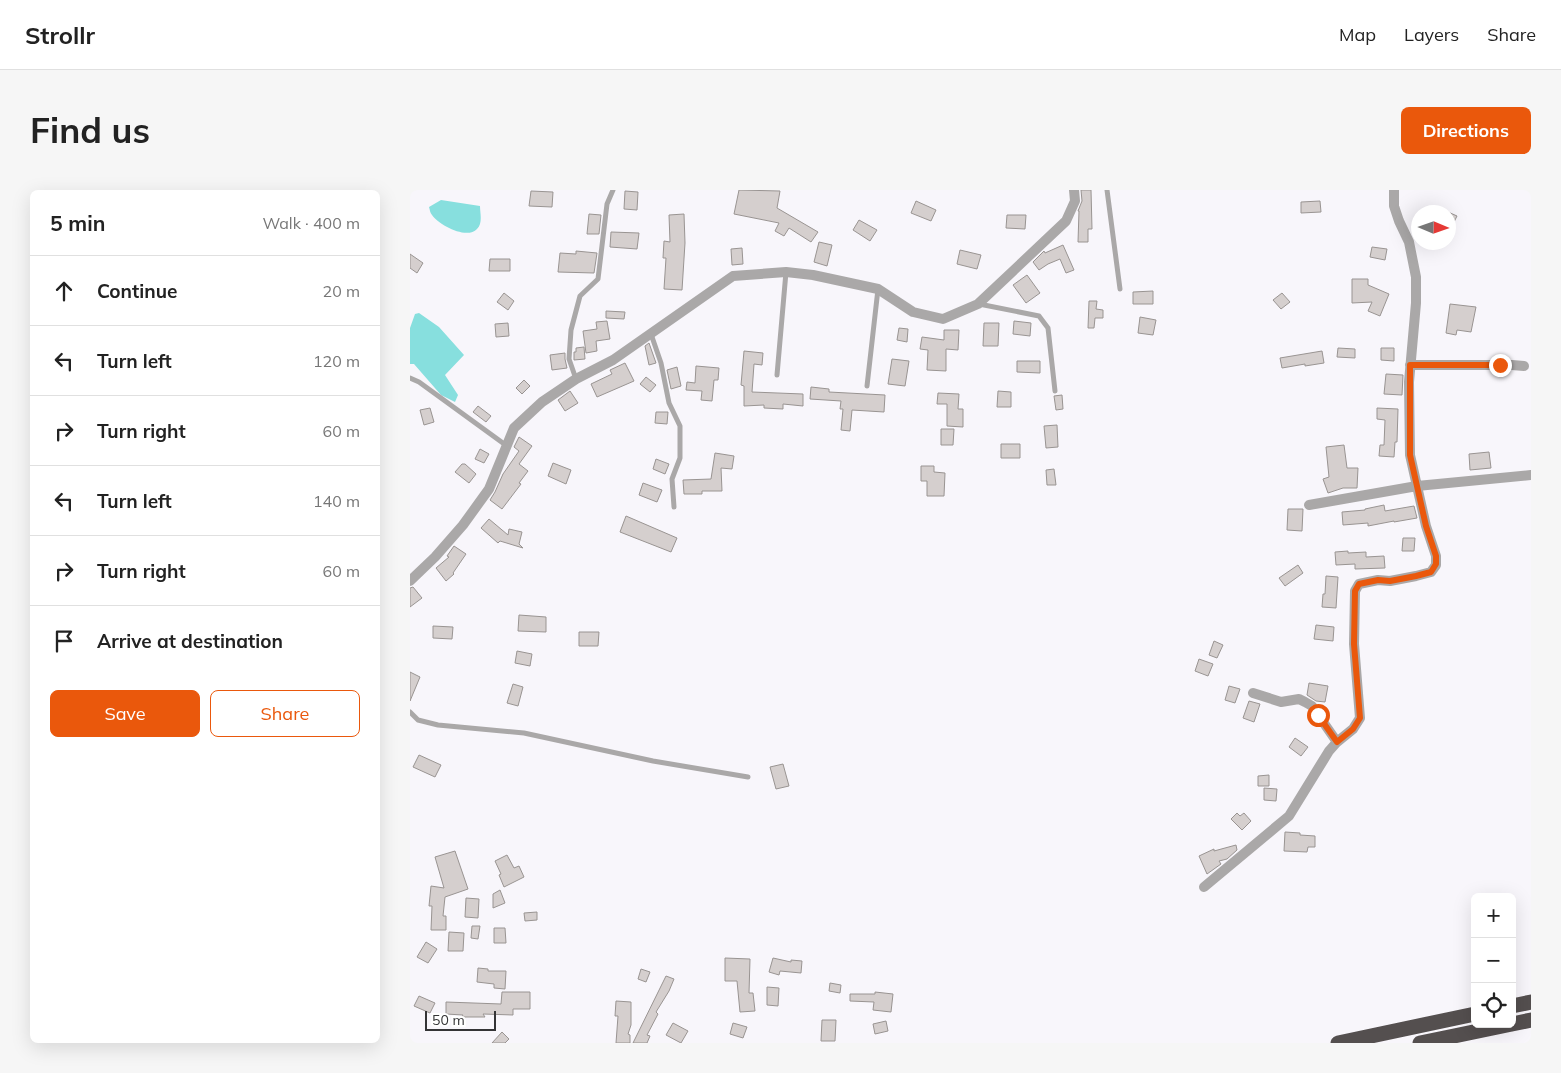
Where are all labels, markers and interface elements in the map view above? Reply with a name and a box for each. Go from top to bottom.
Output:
text: Strollr [25,20,95,50]
text: Map [1339,23,1376,46]
text: Layers [1404,23,1459,46]
text: Share [1487,23,1536,46]
button: Directions [1401,107,1531,154]
text: Find us [30,108,150,152]
north arrow [1411,205,1456,250]
text: 5 min [50,210,105,236]
text: Walk · 400 m [262,213,360,233]
icon: ahead [50,277,78,305]
text: Continue [97,279,177,303]
text: 20 m [323,281,360,301]
icon: left [50,347,78,375]
text: Turn left [97,349,172,373]
text: 120 m [313,351,360,371]
route end [1489,354,1512,377]
icon: right [50,417,78,445]
text: Turn right [97,419,186,443]
text: 60 m [323,421,360,441]
icon: left [50,487,78,515]
text: Turn left [97,489,172,513]
text: 140 m [313,491,360,511]
icon: right [50,557,78,585]
text: Turn right [97,559,186,583]
text: 60 m [323,561,360,581]
icon: arrive [50,627,78,655]
text: Arrive at destination [97,629,283,653]
button: Save [50,690,200,737]
button: Share [210,690,360,737]
route start [1307,704,1330,727]
map controls [1471,893,1516,1028]
button: + [1471,893,1516,938]
button: − [1471,938,1516,983]
button: locate [1471,983,1516,1028]
scale bar [425,1008,496,1031]
text: 50 m [432,1011,465,1029]

